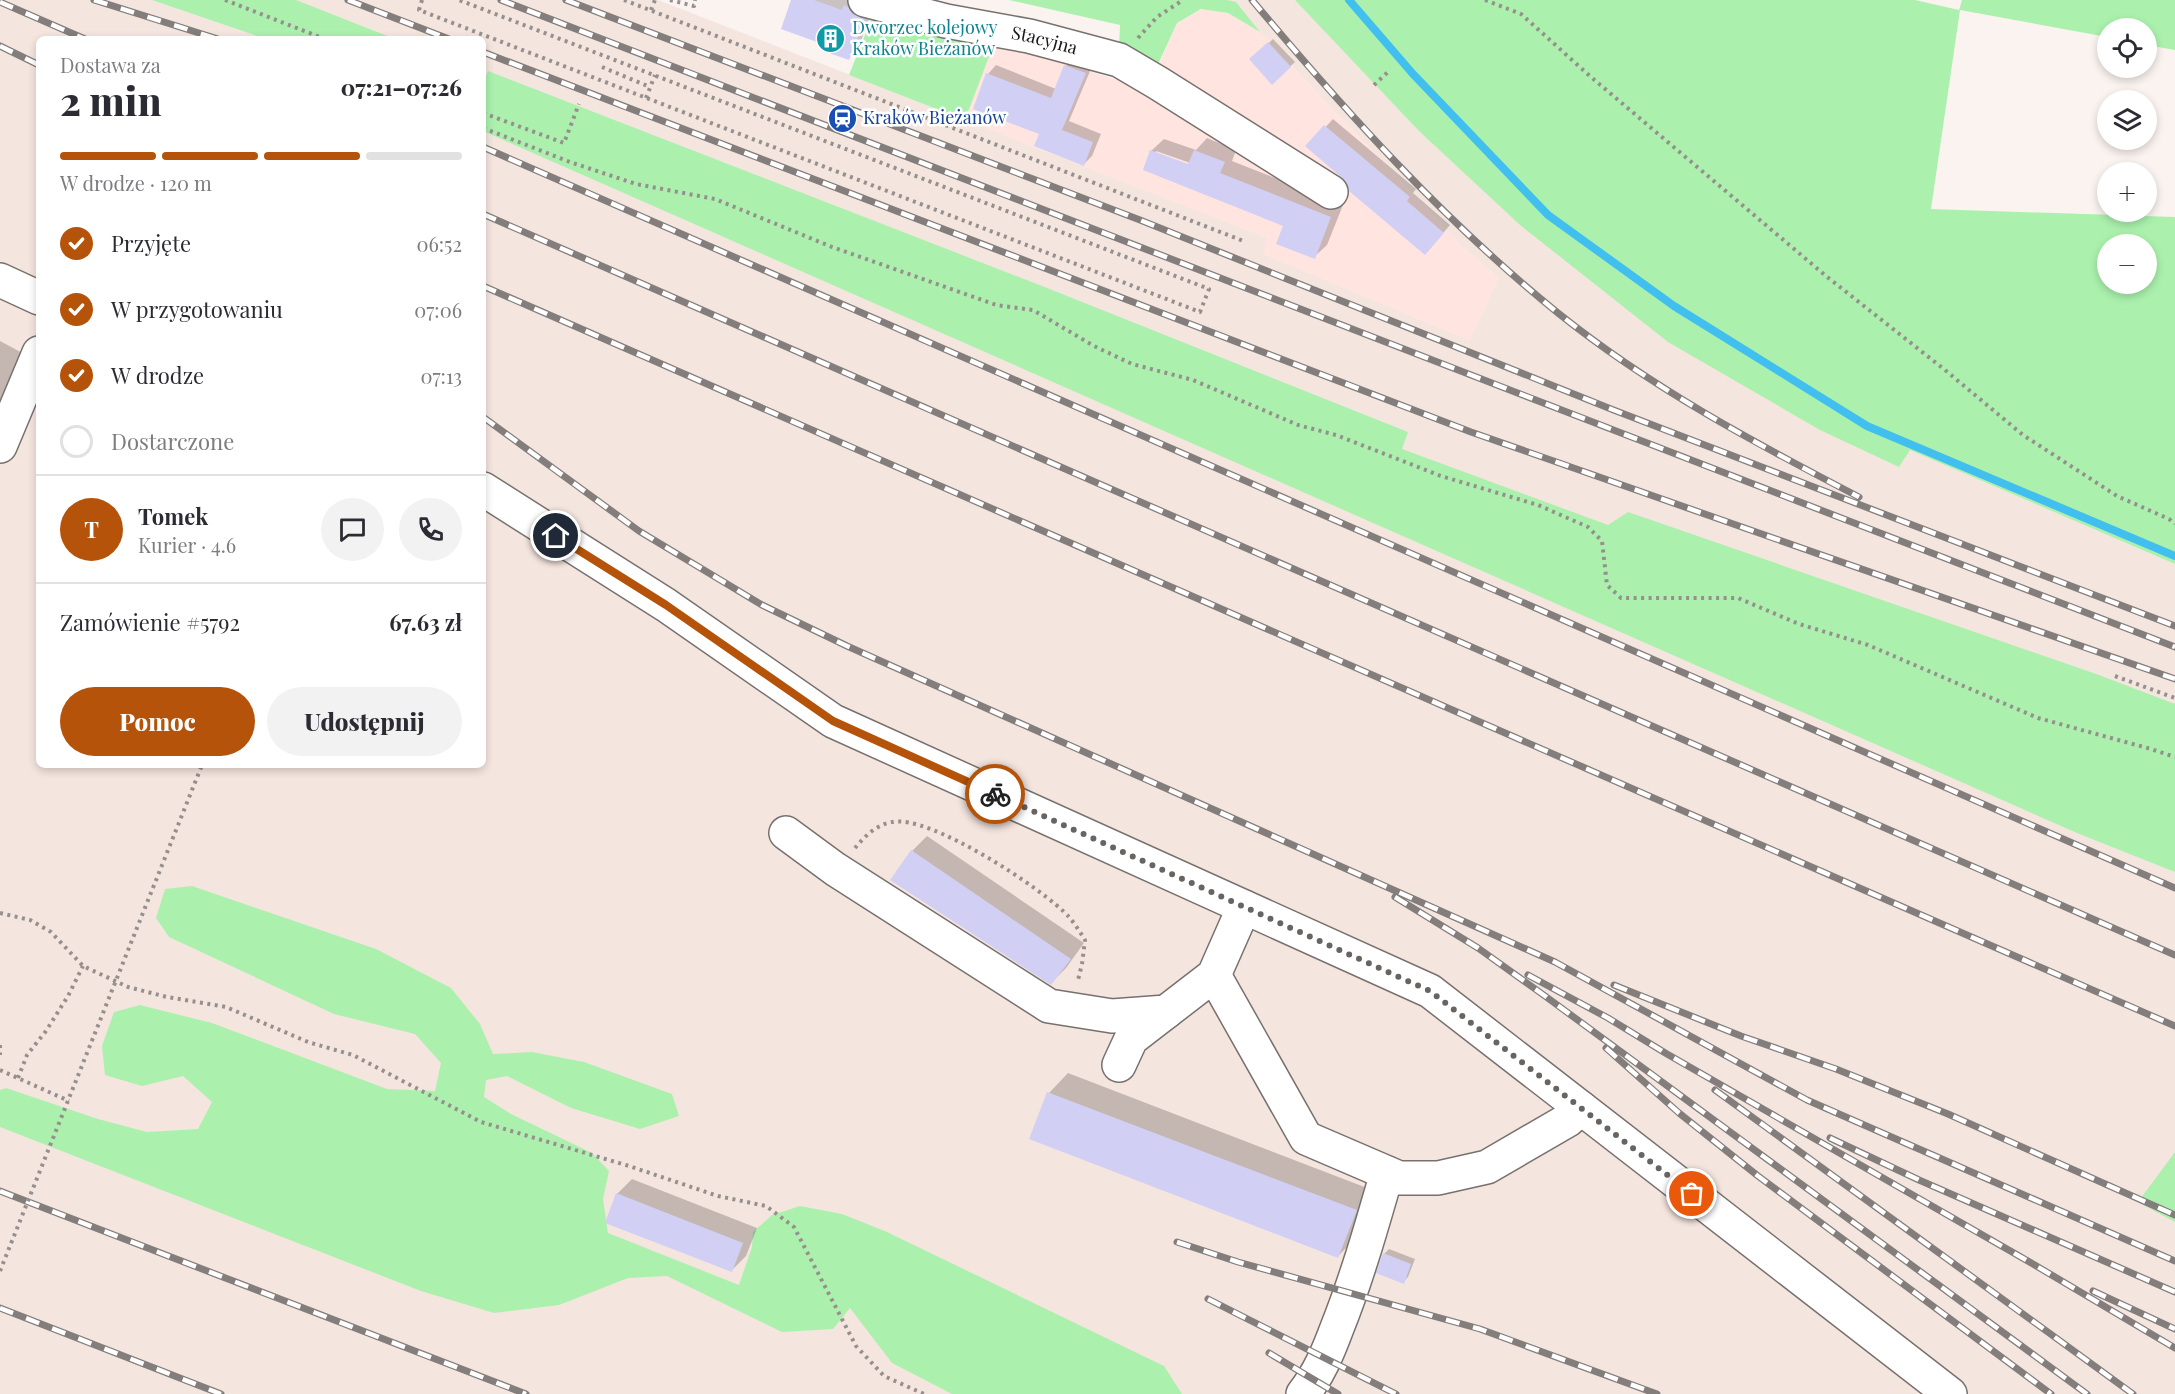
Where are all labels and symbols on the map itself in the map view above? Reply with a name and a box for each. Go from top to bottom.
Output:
place label: Dworzec kolejowy Kraków Bieżanów [852,15,998,60]
street label: Stacyjna [1010,20,1080,59]
building icon: Dworzec kolejowy Kraków Bieżanów [815,22,847,54]
station icon: Kraków Bieżanów [826,102,858,134]
place label: Kraków Bieżanów [863,105,1006,129]
pin [530,510,581,561]
courier [965,764,1025,824]
pin [1666,1168,1717,1219]

